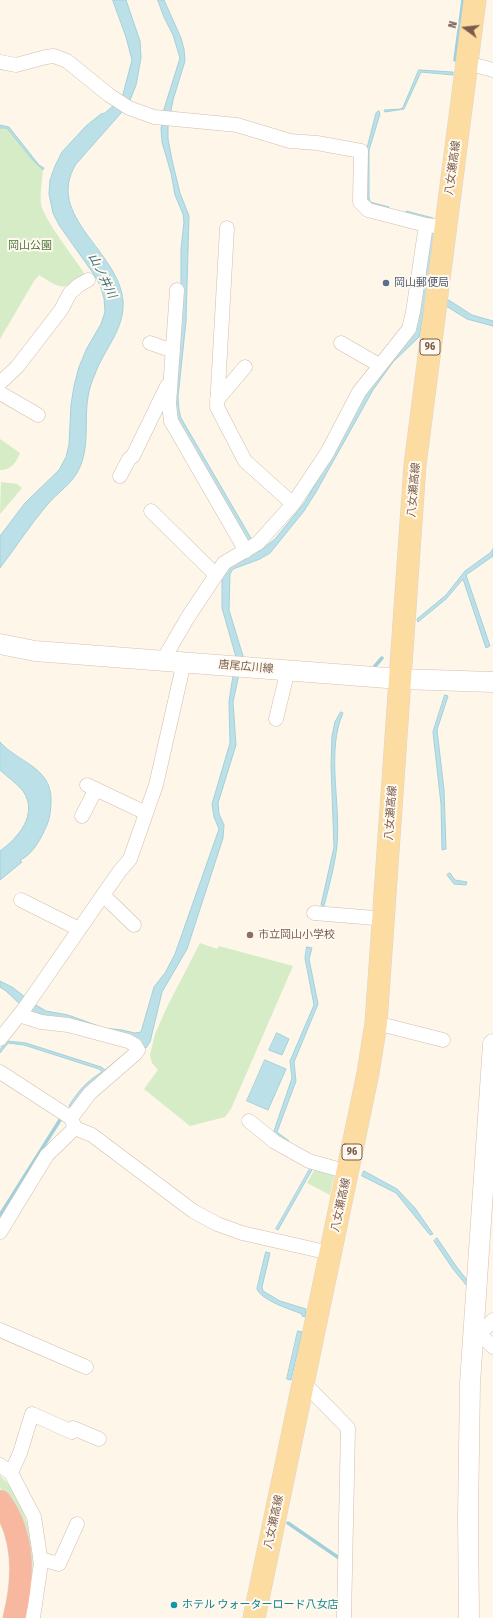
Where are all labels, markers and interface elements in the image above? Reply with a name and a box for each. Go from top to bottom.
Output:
north arrow [445,8,485,48]
text: N [446,20,460,30]
street label: 八女瀬高線 [443,140,463,196]
park label: 岡山公園 [8,239,52,253]
water label: 山ノ井川 [85,251,119,301]
place label: 岡山郵便局 [394,276,449,290]
marker: 岡山郵便局 [381,278,391,288]
road number: 96 [420,339,440,355]
street label: 八女瀬高線 [405,462,423,518]
street label: 唐尾広川線 [218,658,274,676]
street label: 八女瀬高線 [382,785,400,841]
place label: 市立岡山小学校 [258,928,335,942]
marker: 市立岡山小学校 [245,930,255,940]
road number: 96 [342,1144,362,1160]
street label: 八女瀬高線 [329,1177,353,1233]
street label: 八女瀬高線 [262,1494,286,1550]
place label: ホテル ウォーターロード八女店 [182,1598,339,1612]
marker: ホテル ウォーターロード八女店 [169,1600,179,1610]

